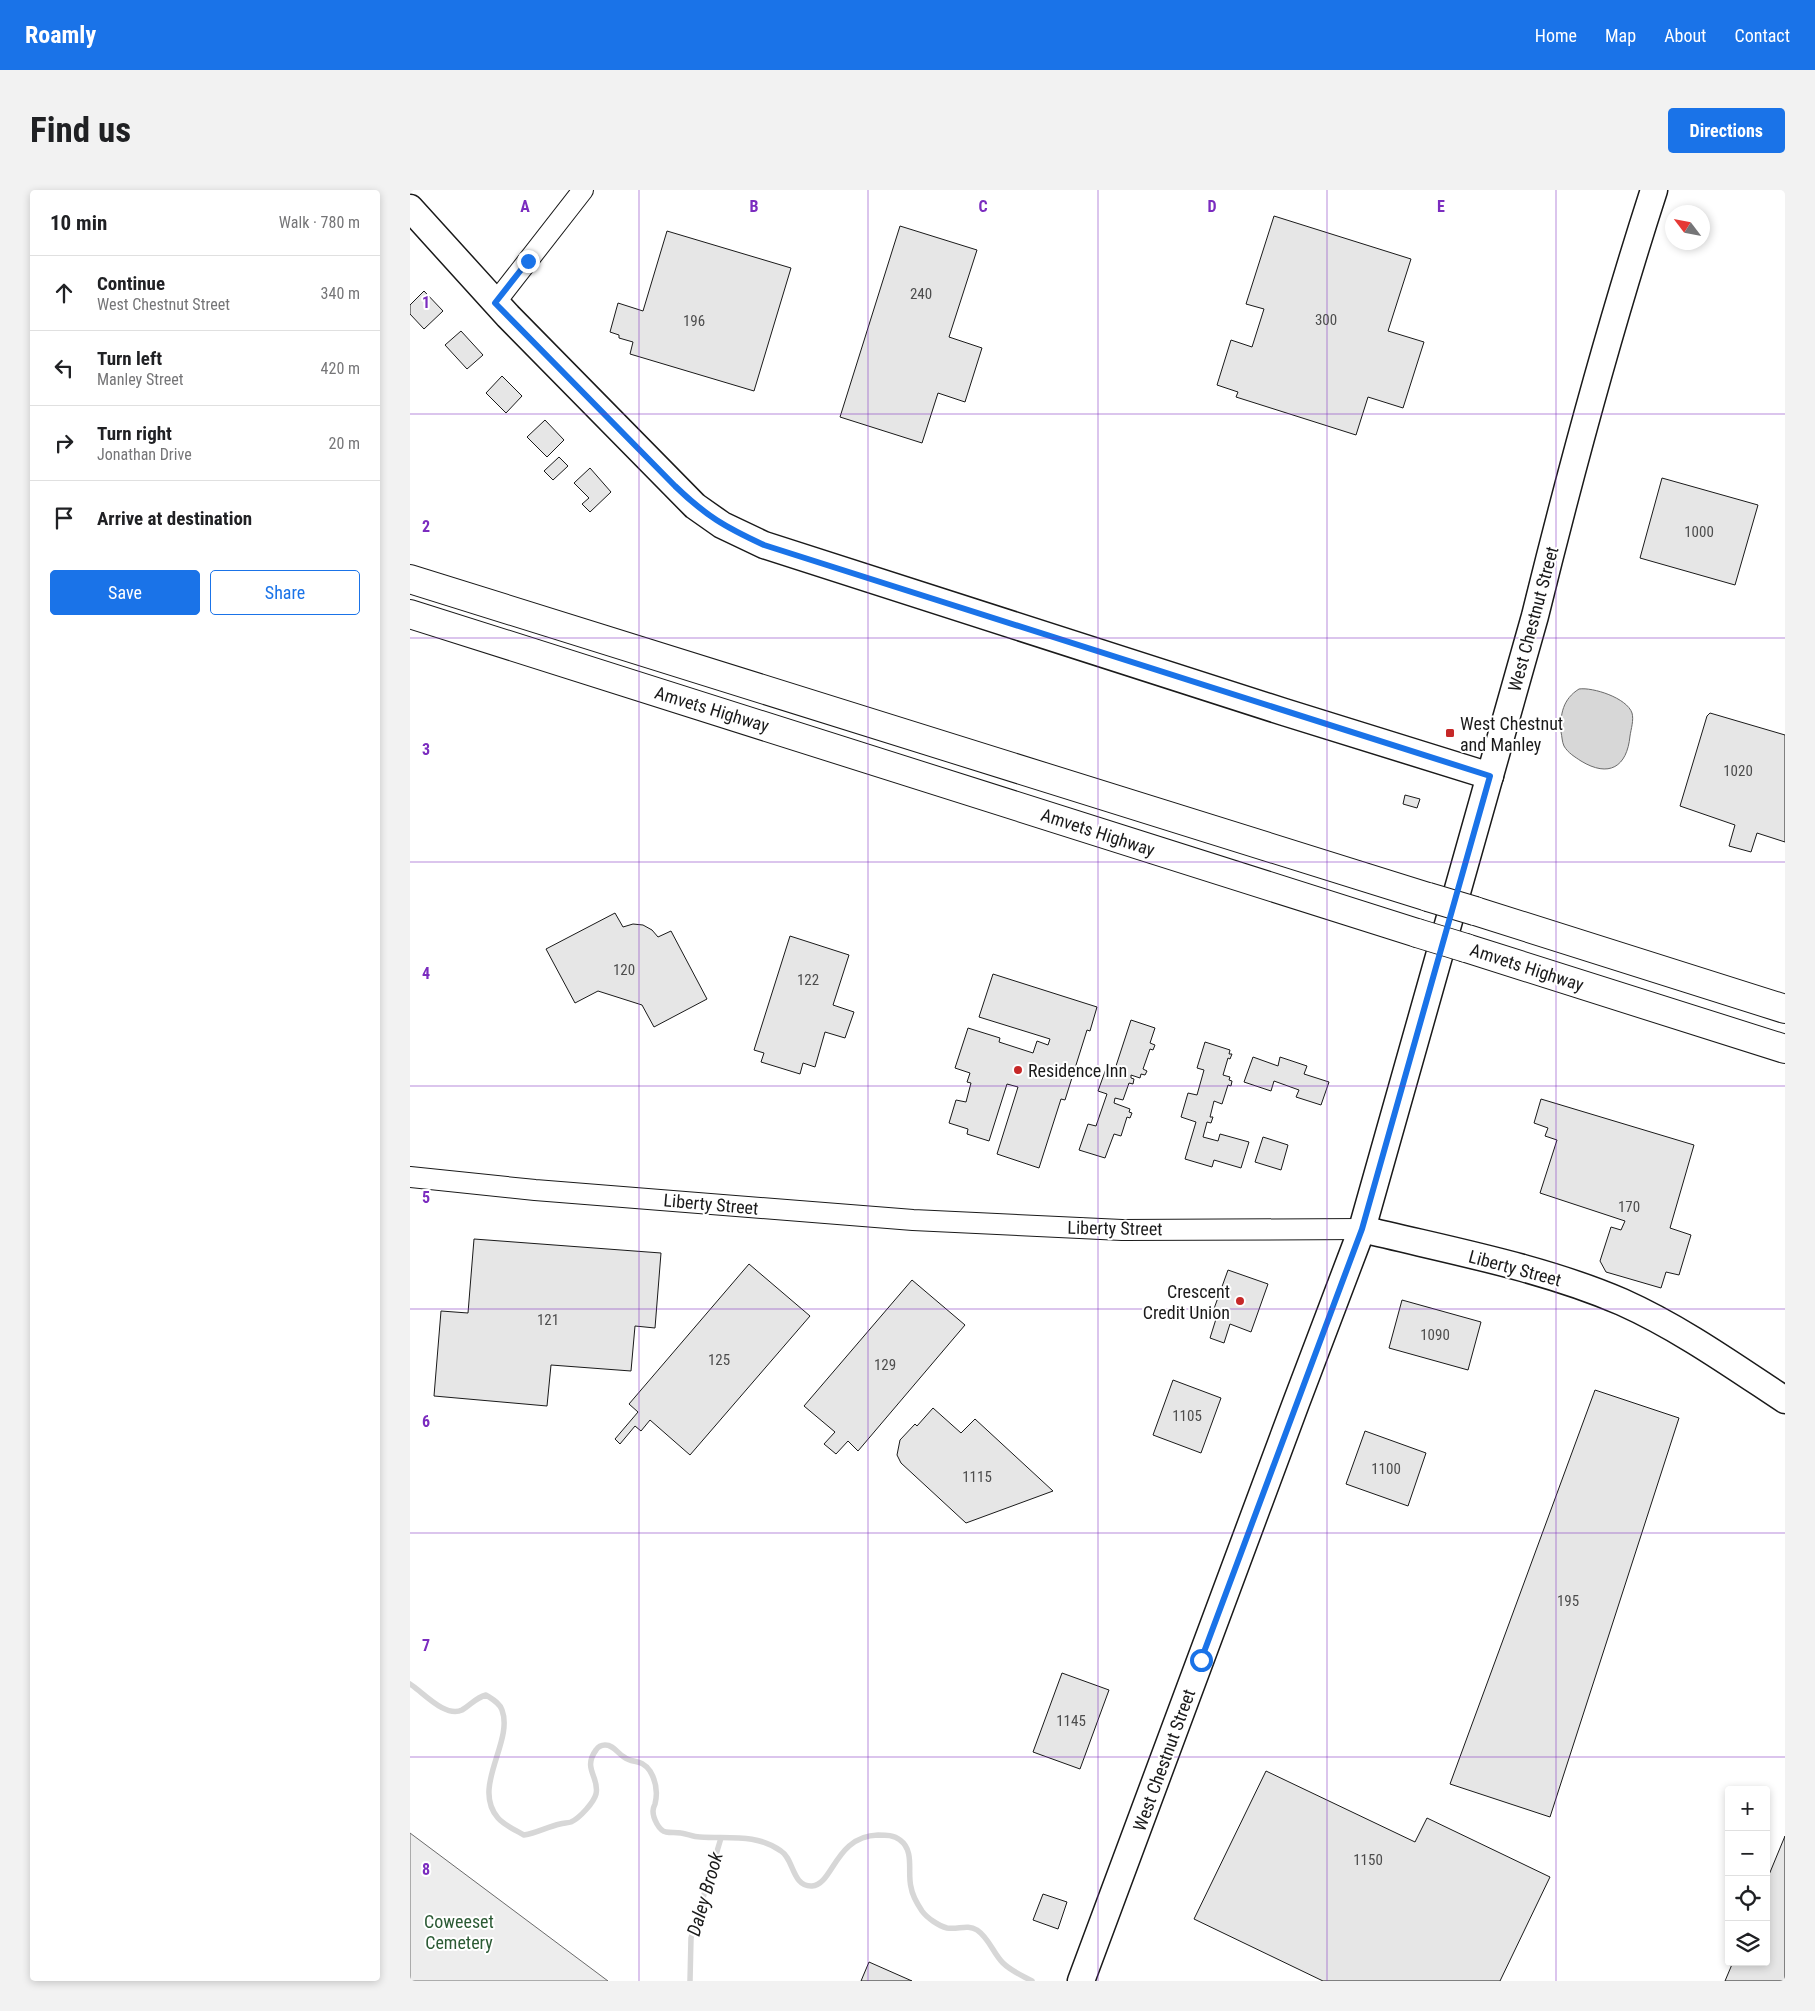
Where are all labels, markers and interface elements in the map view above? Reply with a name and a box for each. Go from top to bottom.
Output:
text: Roamly [25,21,96,49]
text: Home [1535,25,1577,46]
text: Map [1605,25,1636,46]
text: About [1664,25,1706,46]
text: Contact [1734,25,1790,46]
button: Directions [1668,108,1785,153]
text: Find us [30,110,131,151]
text: A [520,197,530,216]
text: B [750,197,759,216]
text: C [978,197,988,216]
text: D [1207,197,1217,216]
text: E [1437,197,1445,216]
north arrow [1665,205,1710,250]
text: 10 min [50,211,107,235]
text: Walk · 780 m [279,213,360,232]
route end [517,250,540,273]
text: Continue [97,272,165,295]
icon: ahead [50,279,78,307]
text: 340 m [321,284,360,303]
house number: 240 [910,285,932,303]
text: 1 [422,293,430,312]
text: West Chestnut Street [97,295,230,314]
house number: 300 [1315,311,1337,329]
house number: 196 [683,312,705,330]
text: Turn left [97,347,162,370]
icon: left [50,354,78,382]
text: 420 m [321,359,360,378]
text: Manley Street [97,370,183,389]
text: Turn right [97,422,172,445]
icon: right [50,429,78,457]
text: 20 m [328,434,360,453]
text: Jonathan Drive [97,445,192,464]
icon: arrive [50,504,78,532]
text: Arrive at destination [97,507,252,530]
text: 2 [422,517,430,536]
house number: 1000 [1684,523,1714,541]
street label: West Chestnut Street [1504,544,1562,694]
button: Save [50,570,200,615]
button: Share [210,570,360,615]
street label: Amvets Highway [652,682,772,736]
place label: West Chestnut and Manley [1460,713,1563,755]
marker: West Chestnut and Manley [1444,727,1456,739]
text: 3 [422,740,430,759]
house number: 1020 [1723,762,1753,780]
street label: Amvets Highway [1039,804,1158,860]
street label: Amvets Highway [1468,939,1587,995]
house number: 120 [613,961,635,979]
text: 4 [422,964,430,983]
house number: 122 [797,971,819,989]
place label: Residence Inn [1028,1060,1127,1081]
marker: Residence Inn [1012,1064,1024,1076]
text: 5 [422,1188,430,1207]
street label: Liberty Street [663,1189,759,1219]
house number: 170 [1618,1198,1640,1216]
street label: Liberty Street [1067,1217,1163,1239]
street label: Liberty Street [1466,1246,1564,1290]
place label: Crescent Credit Union [1143,1281,1230,1323]
marker: Crescent Credit Union [1234,1295,1246,1307]
house number: 121 [537,1311,559,1329]
house number: 1090 [1420,1326,1450,1344]
house number: 125 [708,1351,730,1369]
house number: 129 [874,1356,896,1374]
house number: 1105 [1172,1407,1202,1425]
text: 6 [422,1412,430,1431]
house number: 1100 [1371,1460,1401,1478]
house number: 1115 [962,1468,992,1486]
house number: 195 [1557,1592,1579,1610]
text: 7 [422,1636,430,1655]
route start [1190,1649,1213,1672]
street label: West Chestnut Street [1129,1686,1199,1834]
house number: 1145 [1056,1712,1086,1730]
map controls [1725,1786,1770,1966]
button: + [1725,1786,1770,1831]
button: − [1725,1831,1770,1876]
water label: Daley Brook [682,1849,728,1939]
house number: 1150 [1353,1851,1383,1869]
text: 8 [422,1860,430,1879]
button: locate [1725,1876,1770,1921]
park label: Coweeset Cemetery [424,1911,494,1953]
button: layers [1725,1921,1770,1966]

